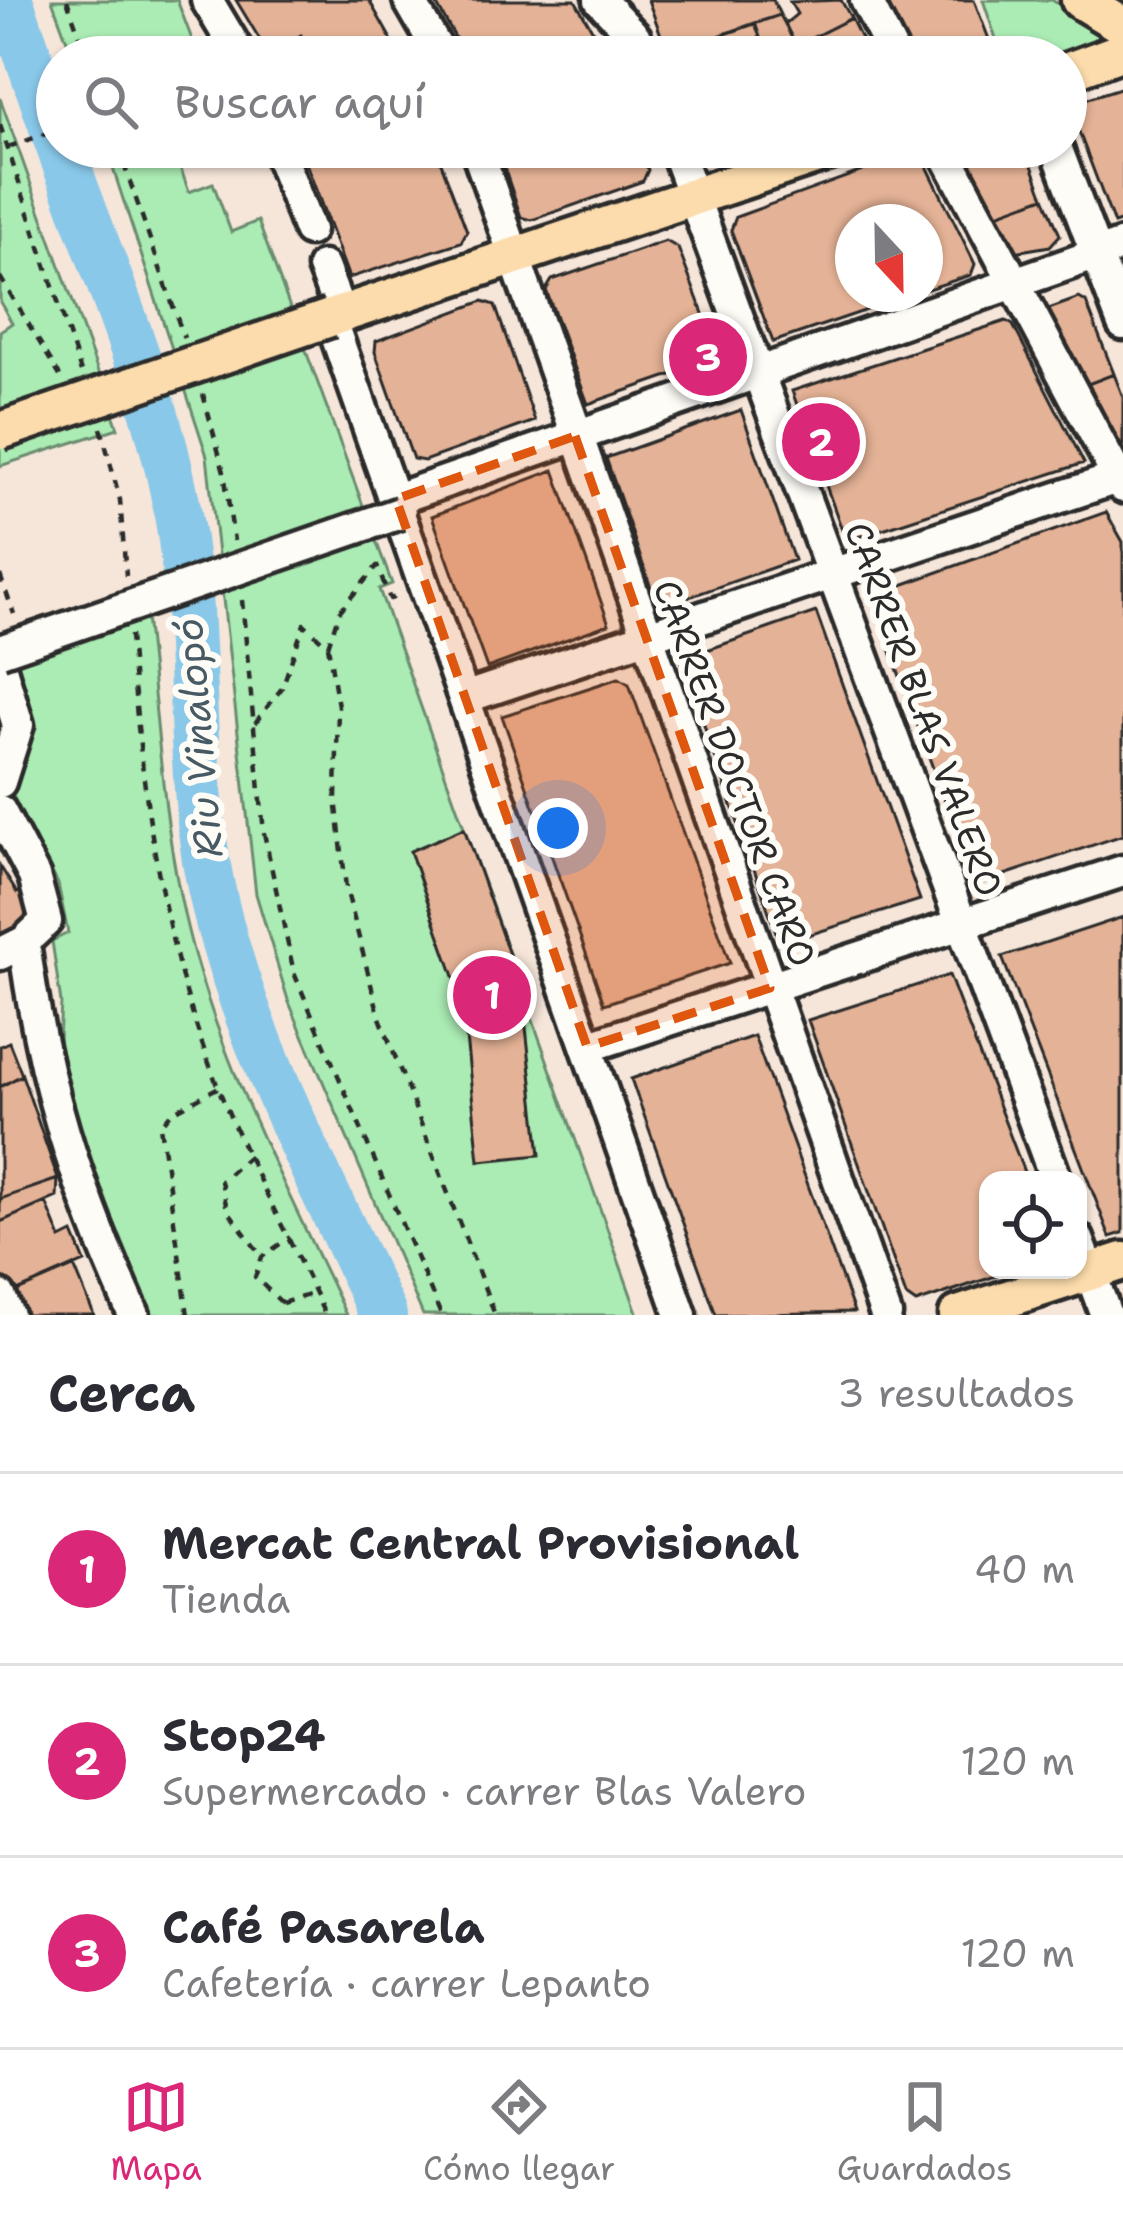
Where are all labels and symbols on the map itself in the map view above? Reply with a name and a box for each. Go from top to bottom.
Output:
north arrow [835,204,943,312]
pin: 3 [669,312,747,402]
pin: 2 [782,397,860,487]
street label: CARRER BLAS VALERO [833,515,1014,903]
street label: CARRER DOCTOR CARO [642,573,827,973]
water label: Riu Vinalopó [162,616,234,860]
your location [528,798,588,858]
pin: 1 [453,950,531,1040]

